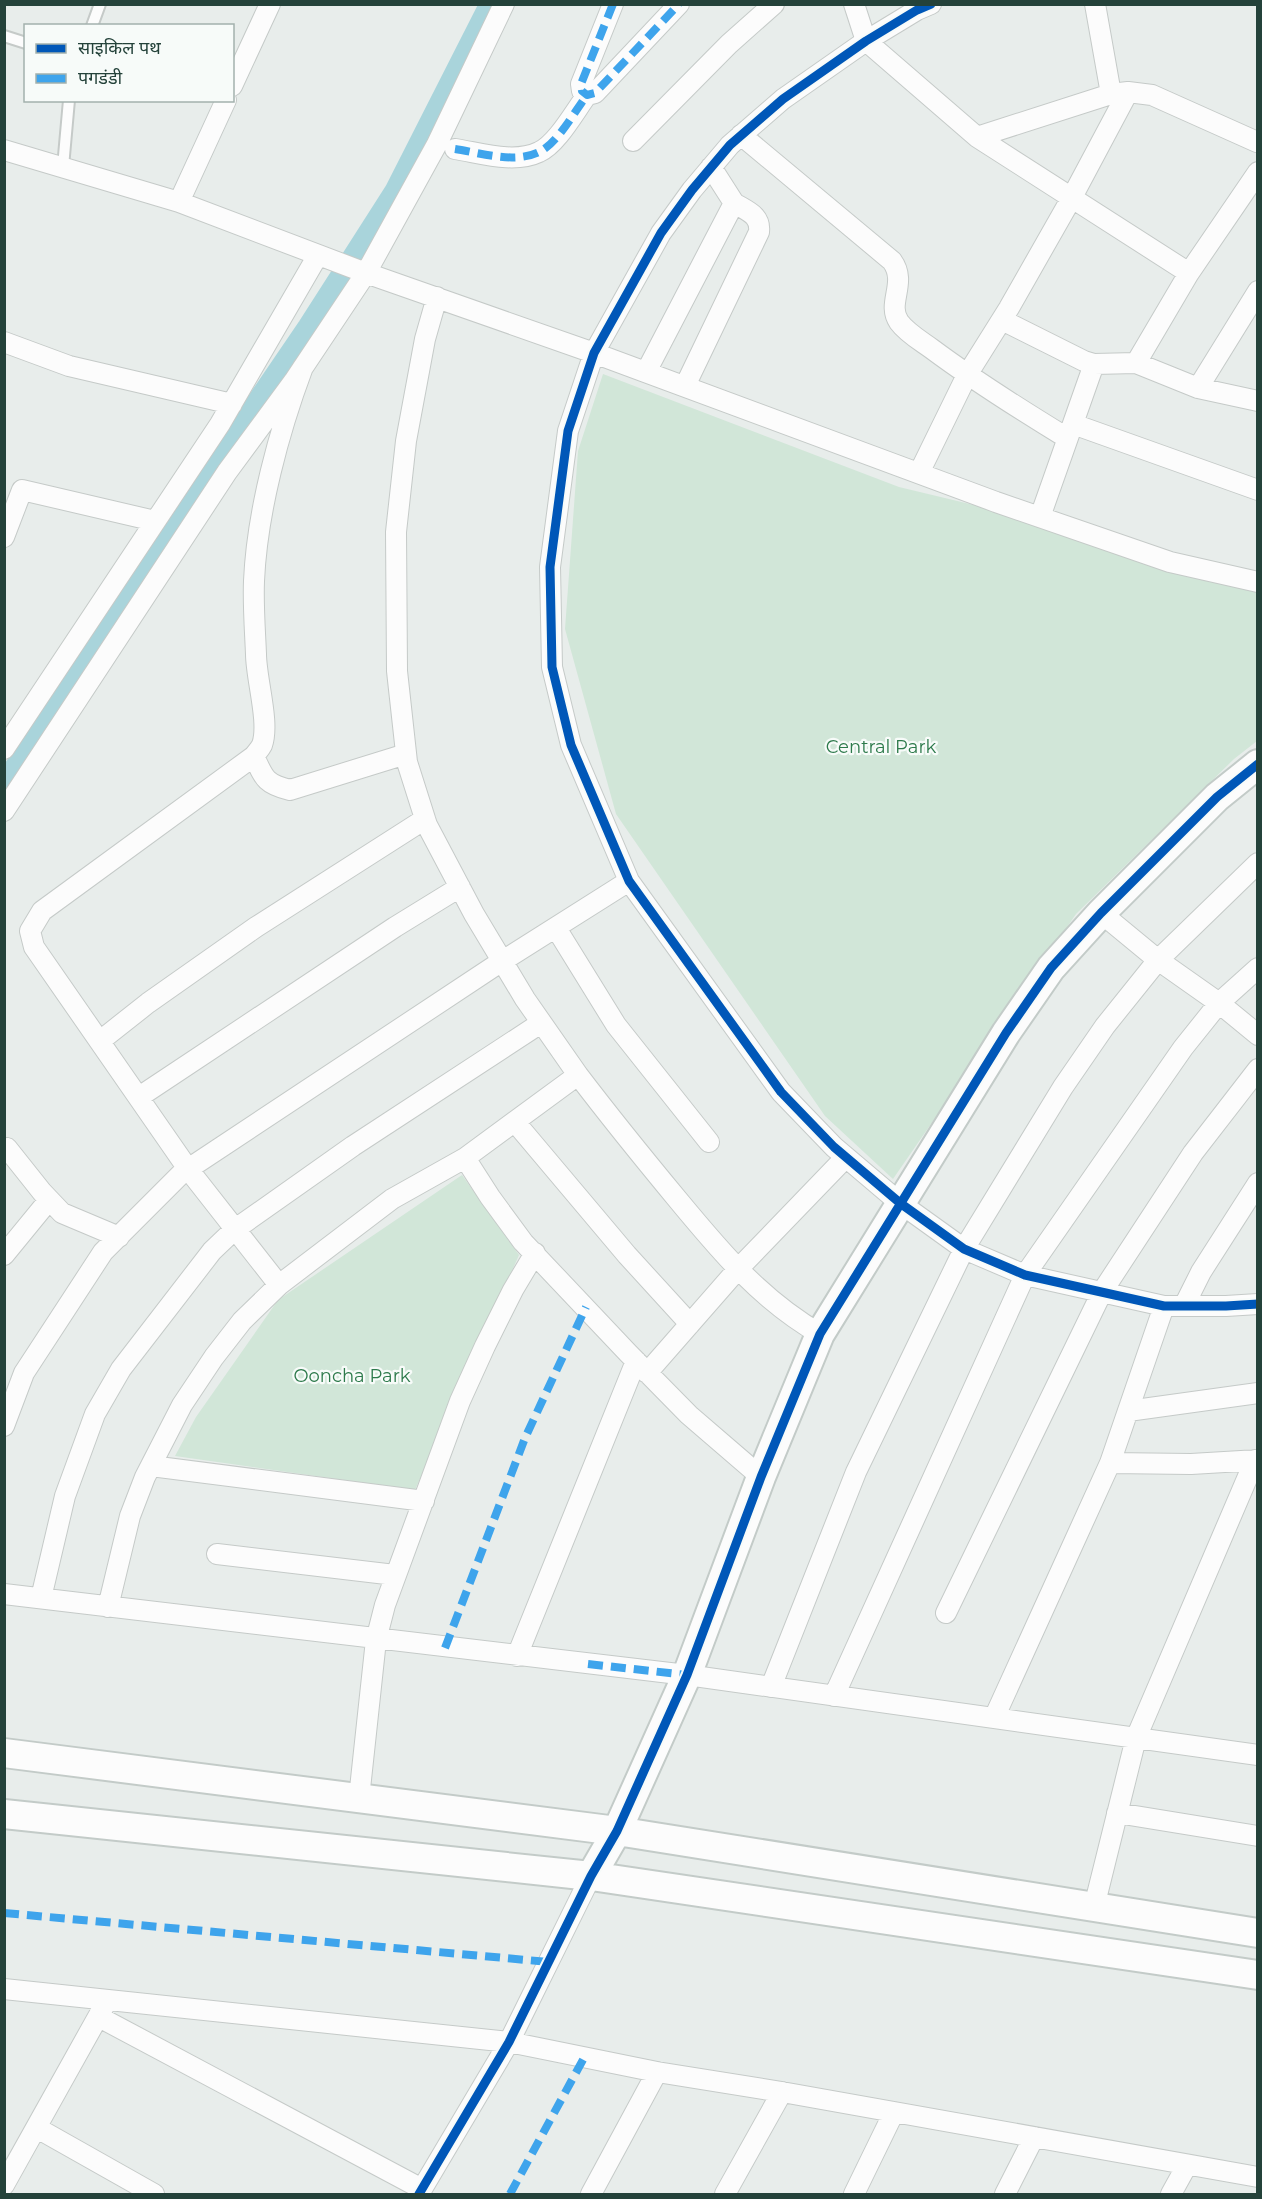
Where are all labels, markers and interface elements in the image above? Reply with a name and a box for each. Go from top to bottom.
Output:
legend [24,24,234,102]
text: साइकिल पथ [78,37,161,59]
text: पगडंडी [78,67,123,89]
park label: Central Park [826,736,936,758]
park label: Ooncha Park [293,1365,411,1387]

